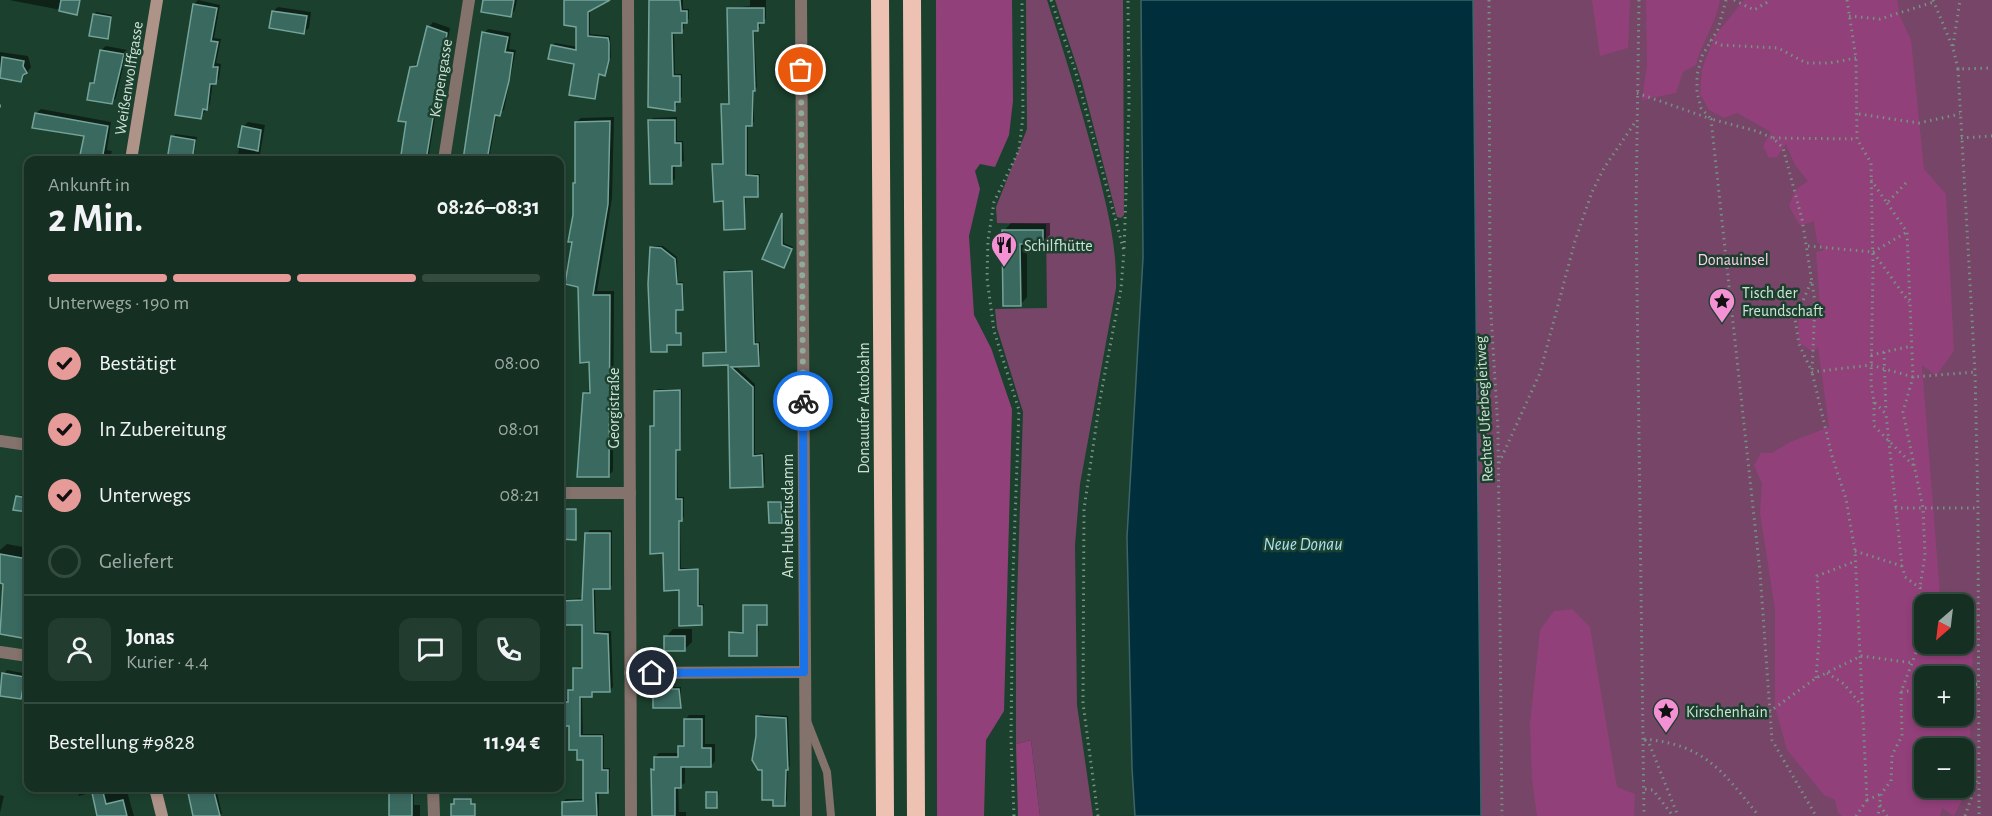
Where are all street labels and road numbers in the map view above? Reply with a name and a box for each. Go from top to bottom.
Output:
street label: Weißenwolffgasse [112,20,146,136]
street label: Kerpengasse [427,38,455,118]
street label: Rechter Uferbegleitweg [1472,335,1496,483]
street label: Donauufer Autobahn [856,342,872,474]
street label: Georgistraße [606,368,622,448]
street label: Am Hubertusdamm [780,454,796,578]

